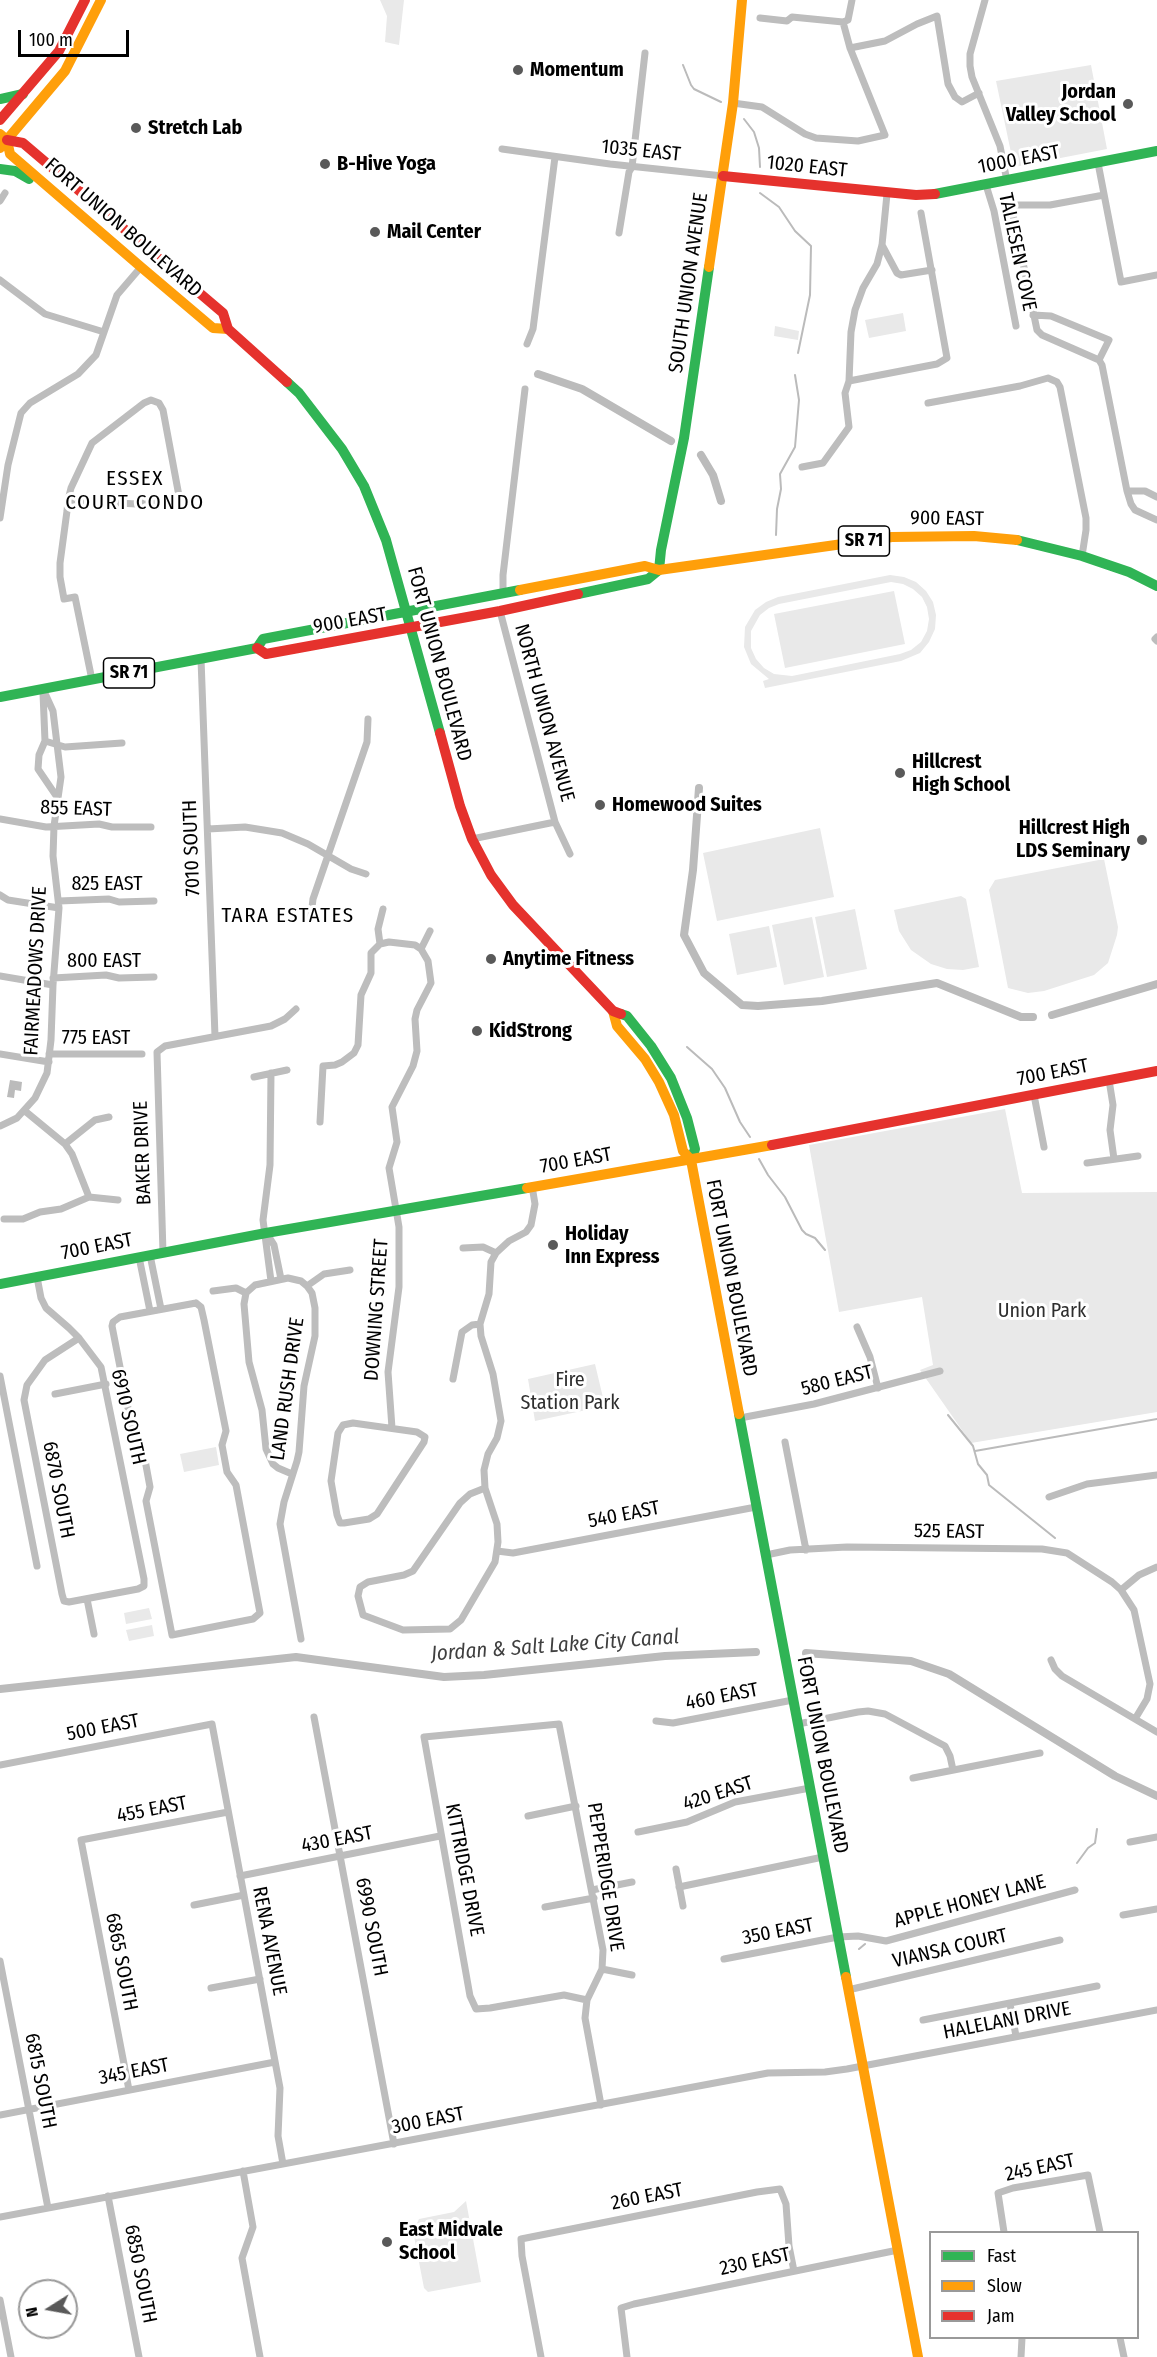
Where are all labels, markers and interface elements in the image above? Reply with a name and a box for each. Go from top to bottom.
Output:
scale bar [21,18,132,56]
text: 100 m [29,29,73,51]
place label: Momentum [530,58,624,82]
marker: Momentum [511,63,525,77]
place label: Jordan Valley School [1006,80,1116,127]
marker: Jordan Valley School [1121,97,1135,111]
place label: Stretch Lab [148,116,242,140]
marker: Stretch Lab [129,121,143,135]
street label: 1035 EAST [600,135,682,167]
street label: 1000 EAST [976,140,1062,180]
street label: 1020 EAST [766,151,848,183]
place label: B-Hive Yoga [337,152,436,176]
street label: FORT UNION BOULEVARD [39,153,207,303]
marker: B-Hive Yoga [318,157,332,171]
street label: SOUTH UNION AVENUE [664,191,714,375]
street label: TALIESEN COVE [993,191,1041,313]
place label: Mail Center [387,220,481,244]
marker: Mail Center [368,225,382,239]
district label: ESSEX COURT CONDO [65,466,205,516]
street label: 900 EAST [910,506,984,532]
road number: SR 71 [838,526,890,556]
street label: FORT UNION BOULEVARD [401,564,477,764]
street label: 900 EAST [312,603,388,639]
street label: NORTH UNION AVENUE [509,622,579,804]
road number: SR 71 [104,658,154,688]
place label: Hillcrest High School [912,750,1010,797]
marker: Hillcrest High School [893,766,907,780]
place label: Homewood Suites [612,793,762,817]
street label: 855 EAST [40,796,112,822]
marker: Homewood Suites [593,798,607,812]
street label: 7010 SOUTH [178,799,206,897]
place label: Hillcrest High LDS Seminary [1016,816,1130,863]
marker: Hillcrest High LDS Seminary [1135,833,1149,847]
street label: 825 EAST [71,872,143,896]
street label: FAIRMEADOWS DRIVE [20,886,52,1056]
district label: TARA ESTATES [221,903,355,929]
place label: Anytime Fitness [503,947,634,971]
street label: 800 EAST [67,949,141,973]
marker: Anytime Fitness [484,952,498,966]
place label: KidStrong [489,1019,572,1043]
marker: KidStrong [470,1024,484,1038]
street label: 775 EAST [62,1026,130,1050]
street label: 700 EAST [1015,1054,1091,1092]
street label: BAKER DRIVE [129,1100,157,1206]
street label: 700 EAST [538,1143,614,1179]
street label: FORT UNION BOULEVARD [700,1177,762,1379]
place label: Holiday Inn Express [565,1222,659,1269]
street label: 700 EAST [59,1228,135,1266]
street label: DOWNING STREET [360,1238,394,1382]
marker: Holiday Inn Express [546,1238,560,1252]
park label: Union Park [998,1299,1086,1323]
street label: LAND RUSH DRIVE [266,1316,310,1462]
street label: 580 EAST [799,1361,875,1401]
street label: 6910 SOUTH [105,1367,151,1467]
park label: Fire Station Park [521,1368,619,1415]
street label: 6870 SOUTH [37,1439,79,1541]
street label: 540 EAST [586,1496,662,1534]
street label: 525 EAST [914,1519,984,1545]
water label: Jordan & Salt Lake City Canal [430,1625,680,1667]
street label: FORT UNION BOULEVARD [791,1654,853,1856]
street label: 460 EAST [684,1678,760,1716]
street label: 500 EAST [65,1709,141,1747]
street label: 420 EAST [680,1771,756,1817]
street label: 455 EAST [115,1791,189,1829]
street label: KITTRIDGE DRIVE [439,1801,489,1939]
street label: PEPPERIDGE DRIVE [581,1801,629,1953]
street label: 430 EAST [299,1821,375,1859]
street label: APPLE HONEY LANE [892,1870,1048,1934]
street label: 6990 SOUTH [350,1876,392,1978]
street label: RENA AVENUE [247,1884,291,1998]
street label: 6865 SOUTH [100,1911,142,2013]
street label: 350 EAST [740,1913,816,1951]
street label: VIANSA COURT [890,1924,1010,1974]
street label: HALELANI DRIVE [941,1997,1073,2045]
street label: 6815 SOUTH [19,2031,61,2131]
street label: 345 EAST [97,2053,171,2091]
street label: 300 EAST [390,2102,466,2140]
street label: 245 EAST [1003,2149,1077,2187]
street label: 260 EAST [609,2178,685,2216]
place label: East Midvale School [399,2218,503,2265]
street label: 6850 SOUTH [119,2223,161,2325]
legend [929,2231,1139,2339]
marker: East Midvale School [380,2235,394,2249]
street label: 230 EAST [718,2243,792,2281]
text: Fast [987,2245,1016,2267]
text: Slow [987,2275,1022,2297]
north arrow [18,2279,78,2339]
text: Jam [987,2305,1015,2327]
text: N [22,2306,42,2319]

